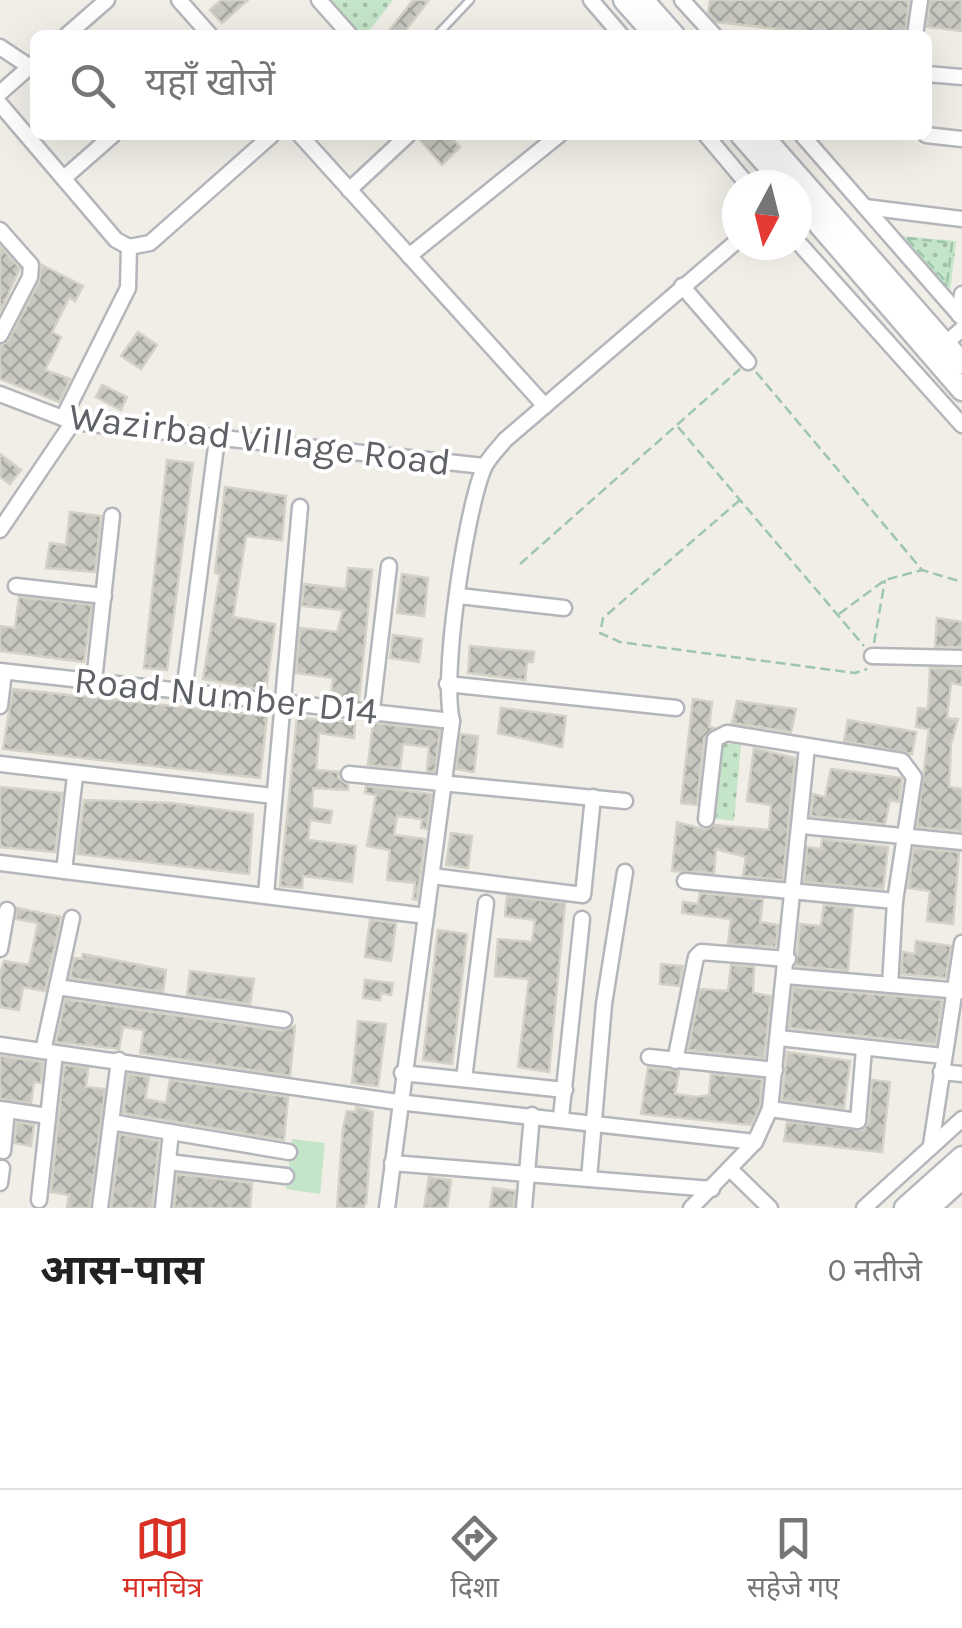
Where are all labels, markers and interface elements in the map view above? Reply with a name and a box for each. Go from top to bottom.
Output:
search box [30,30,932,140]
icon: search [65,58,120,113]
text: यहाँ खोजें [145,60,275,105]
north arrow [722,170,812,260]
street label: Wazirbad Village Road [67,394,453,485]
street label: Road Number D14 [72,657,380,734]
text: आस-पास [40,1245,204,1295]
text: 0 नतीजे [827,1252,922,1289]
tab: मानचित्र [122,1511,202,1608]
tab: दिशा [447,1511,502,1608]
tab: सहेजे गए [747,1511,840,1608]

